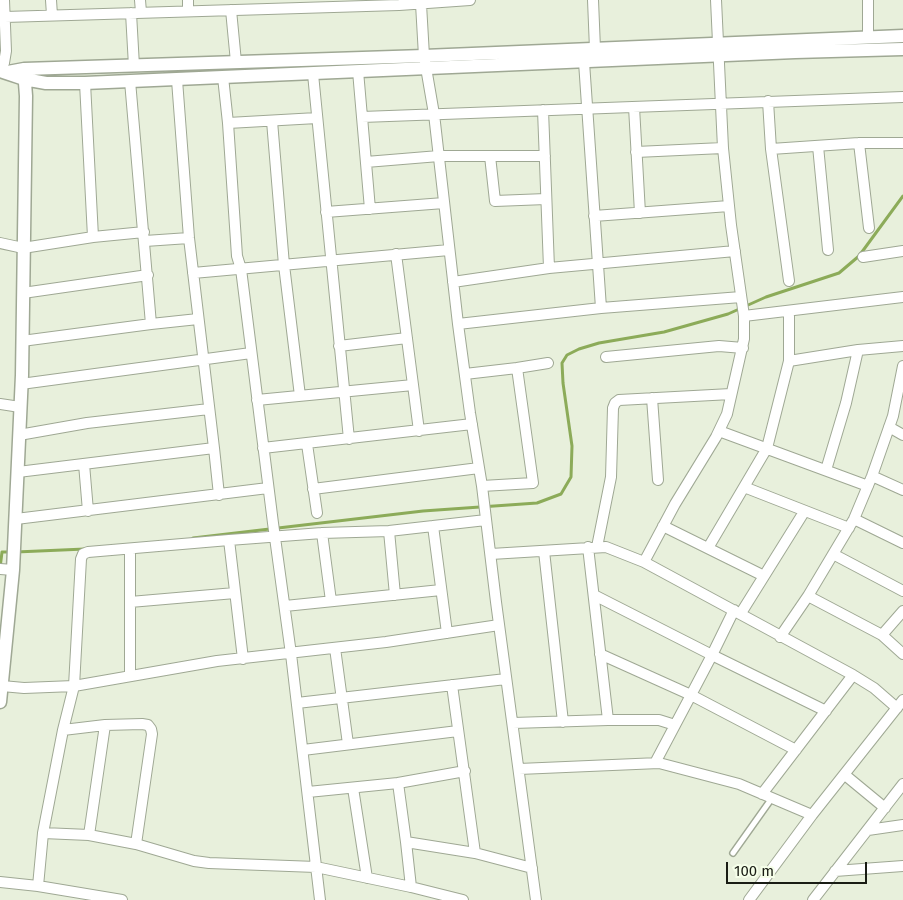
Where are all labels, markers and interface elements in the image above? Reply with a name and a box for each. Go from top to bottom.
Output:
scale bar [728,852,869,884]
text: 100 m [734,862,774,880]

